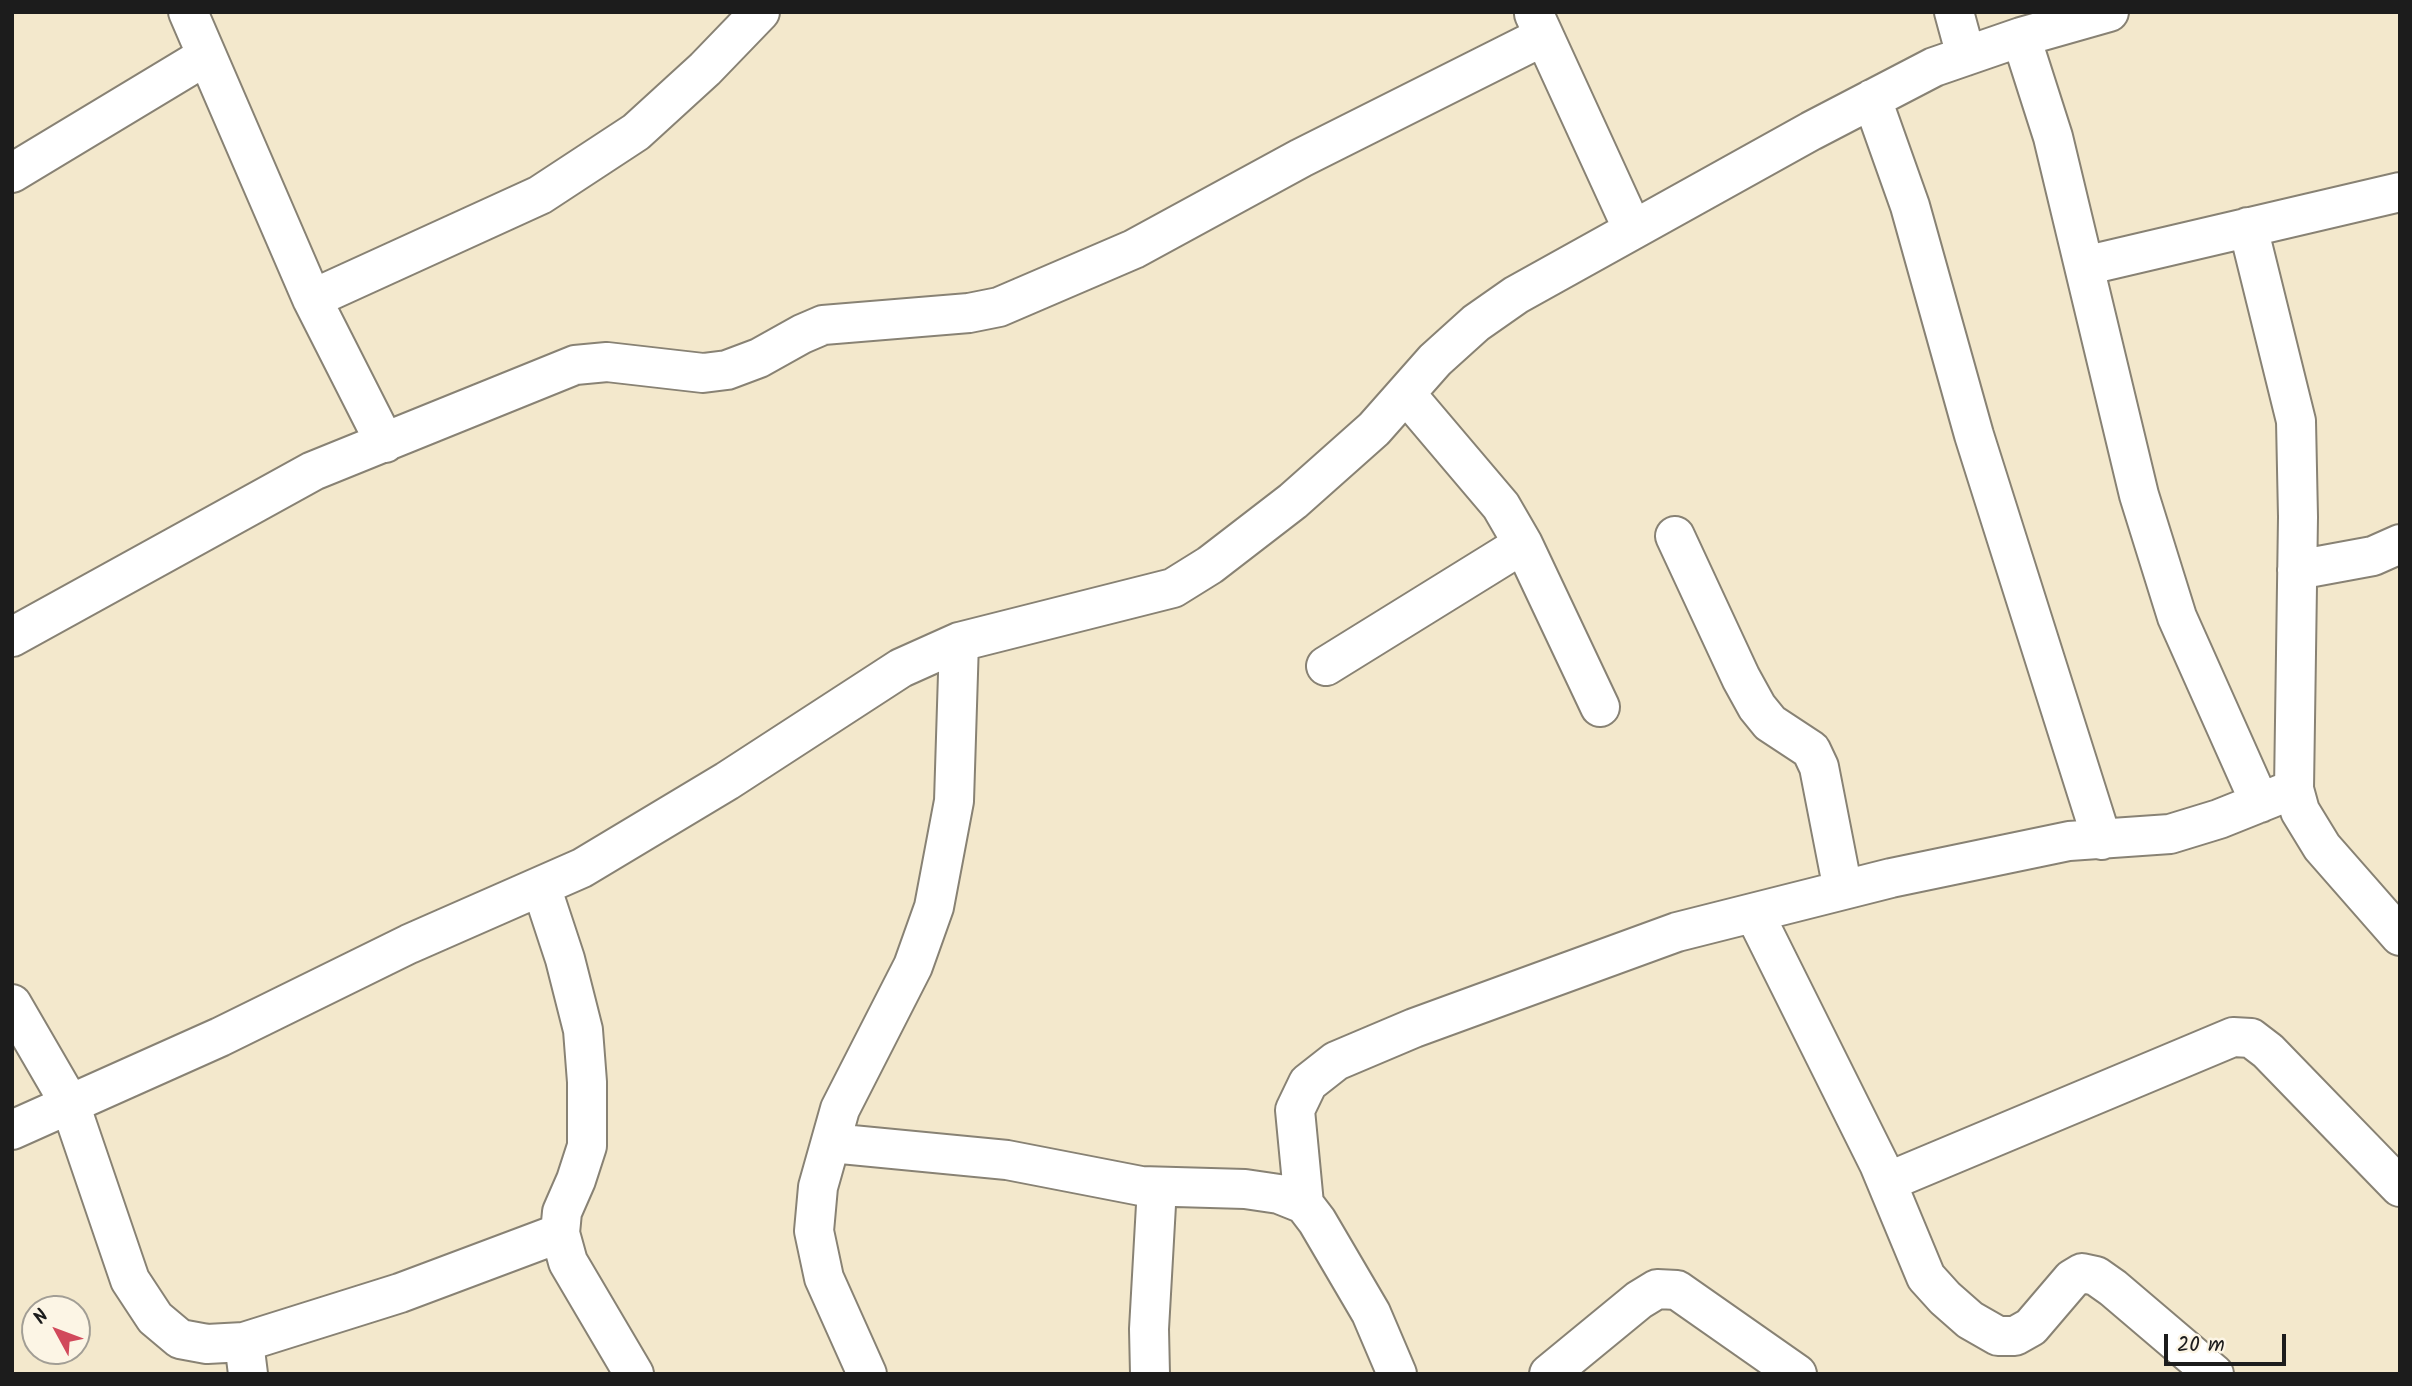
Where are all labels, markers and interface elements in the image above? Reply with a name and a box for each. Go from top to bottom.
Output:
north arrow [21,1295,91,1365]
text: N [26,1303,57,1332]
scale bar [2167,1320,2290,1364]
text: 20 m [2177,1329,2225,1362]

